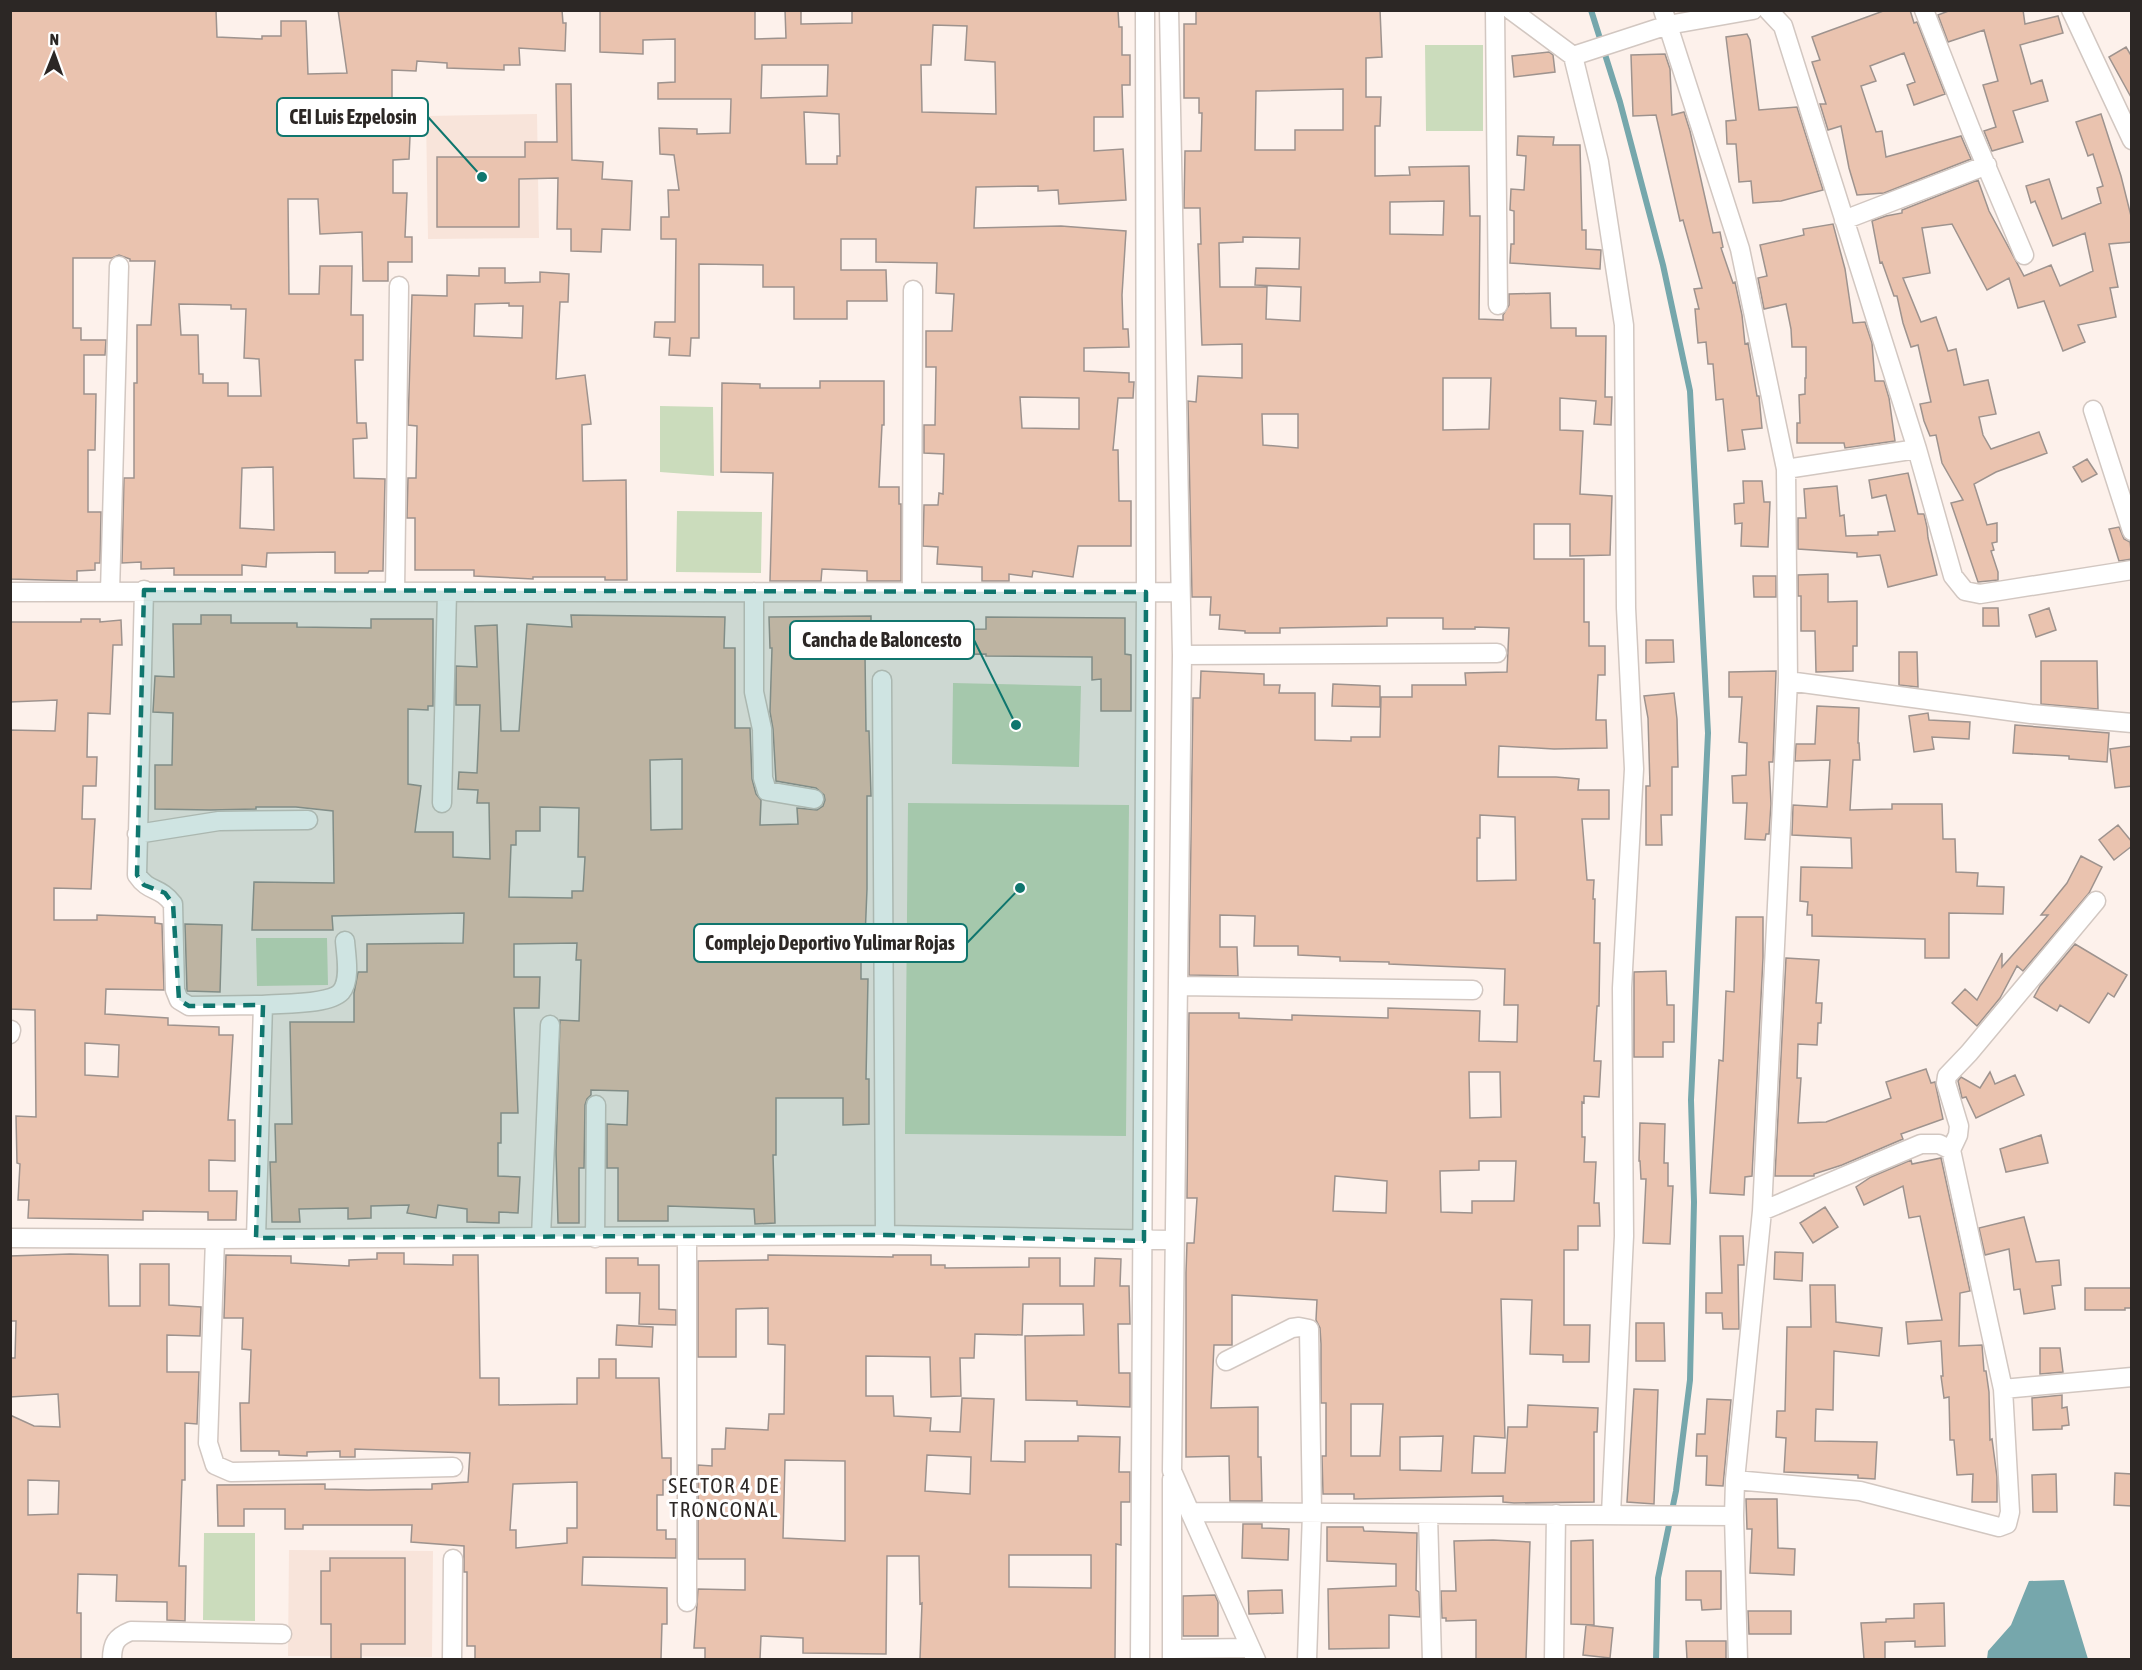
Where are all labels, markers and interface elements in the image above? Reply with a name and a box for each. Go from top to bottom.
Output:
north arrow [24,24,84,84]
text: N [49,30,59,48]
callout: CEI Luis Ezpelosin [277,98,428,136]
text: CEI Luis Ezpelosin [289,105,417,128]
callout: Cancha de Baloncesto [790,621,974,659]
text: Cancha de Baloncesto [802,628,962,651]
callout: Complejo Deportivo Yulimar Rojas [694,924,967,962]
text: Complejo Deportivo Yulimar Rojas [705,931,955,954]
district label: SECTOR 4 DE TRONCONAL [668,1473,780,1521]

